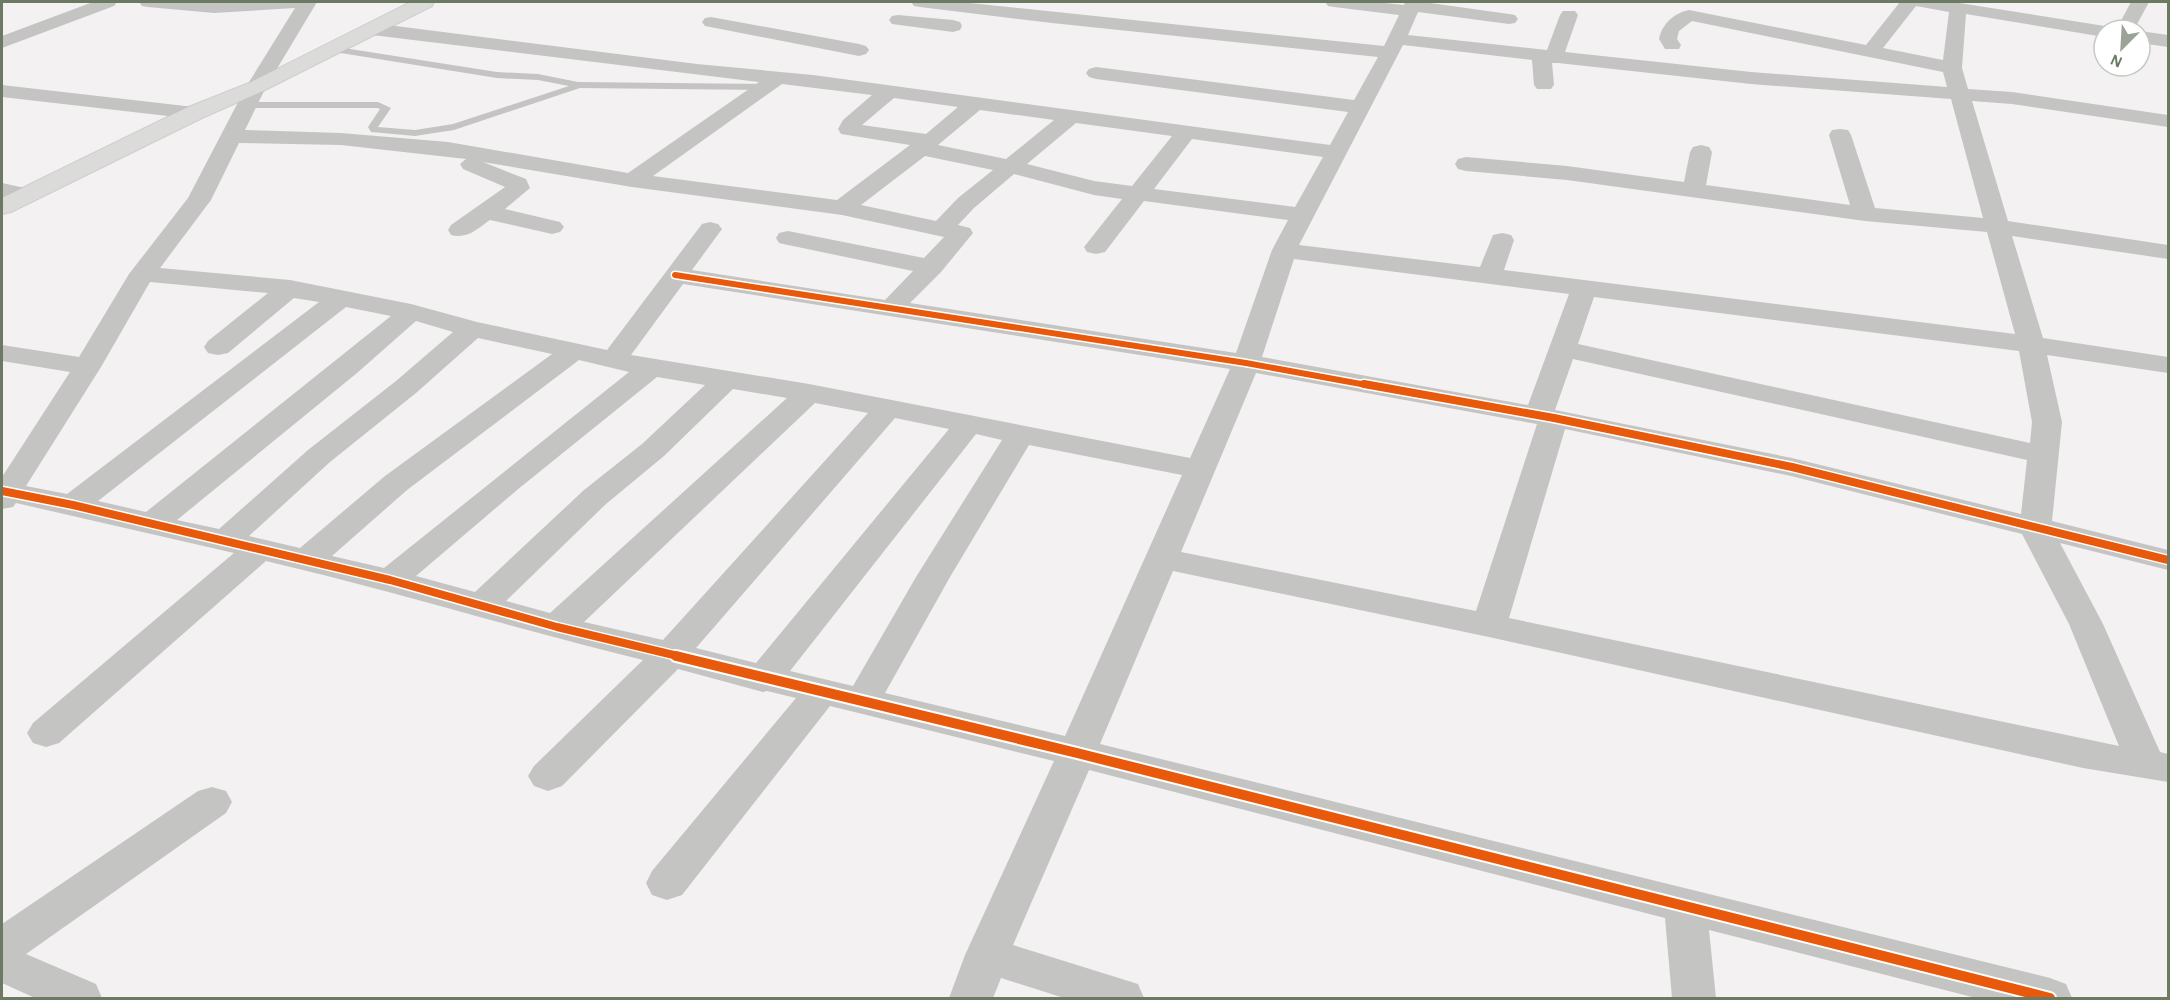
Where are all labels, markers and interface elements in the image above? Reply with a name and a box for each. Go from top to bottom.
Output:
north arrow [2092,18,2152,78]
text: N [2108,51,2125,70]

